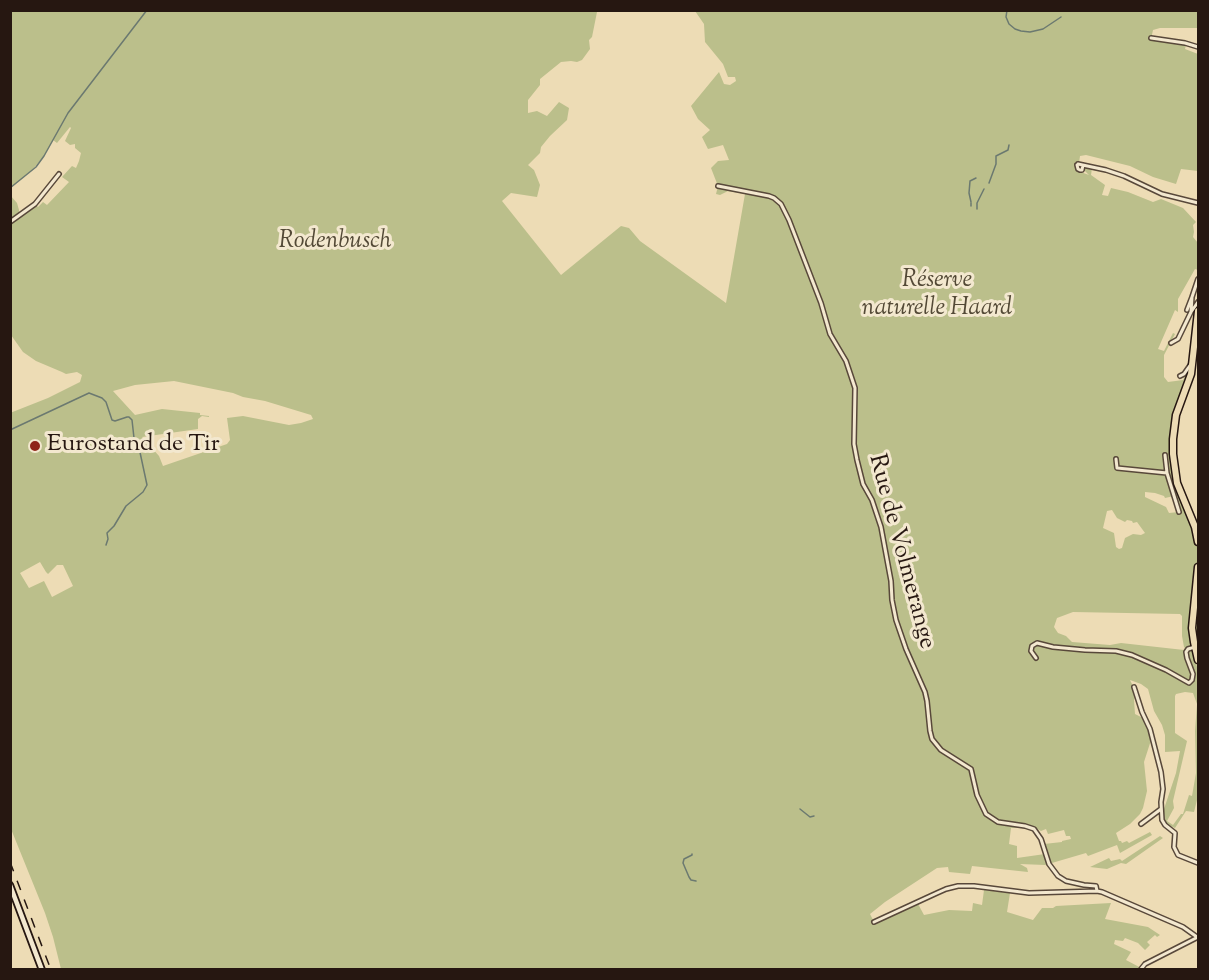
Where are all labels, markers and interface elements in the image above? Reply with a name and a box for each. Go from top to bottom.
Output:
park label: Rodenbusch [279,229,391,257]
park label: Réserve naturelle Haard [862,268,1012,324]
place label: Eurostand de Tir [47,432,220,460]
marker: Eurostand de Tir [28,439,42,453]
street label: Rue de Volmerange [860,451,940,653]

